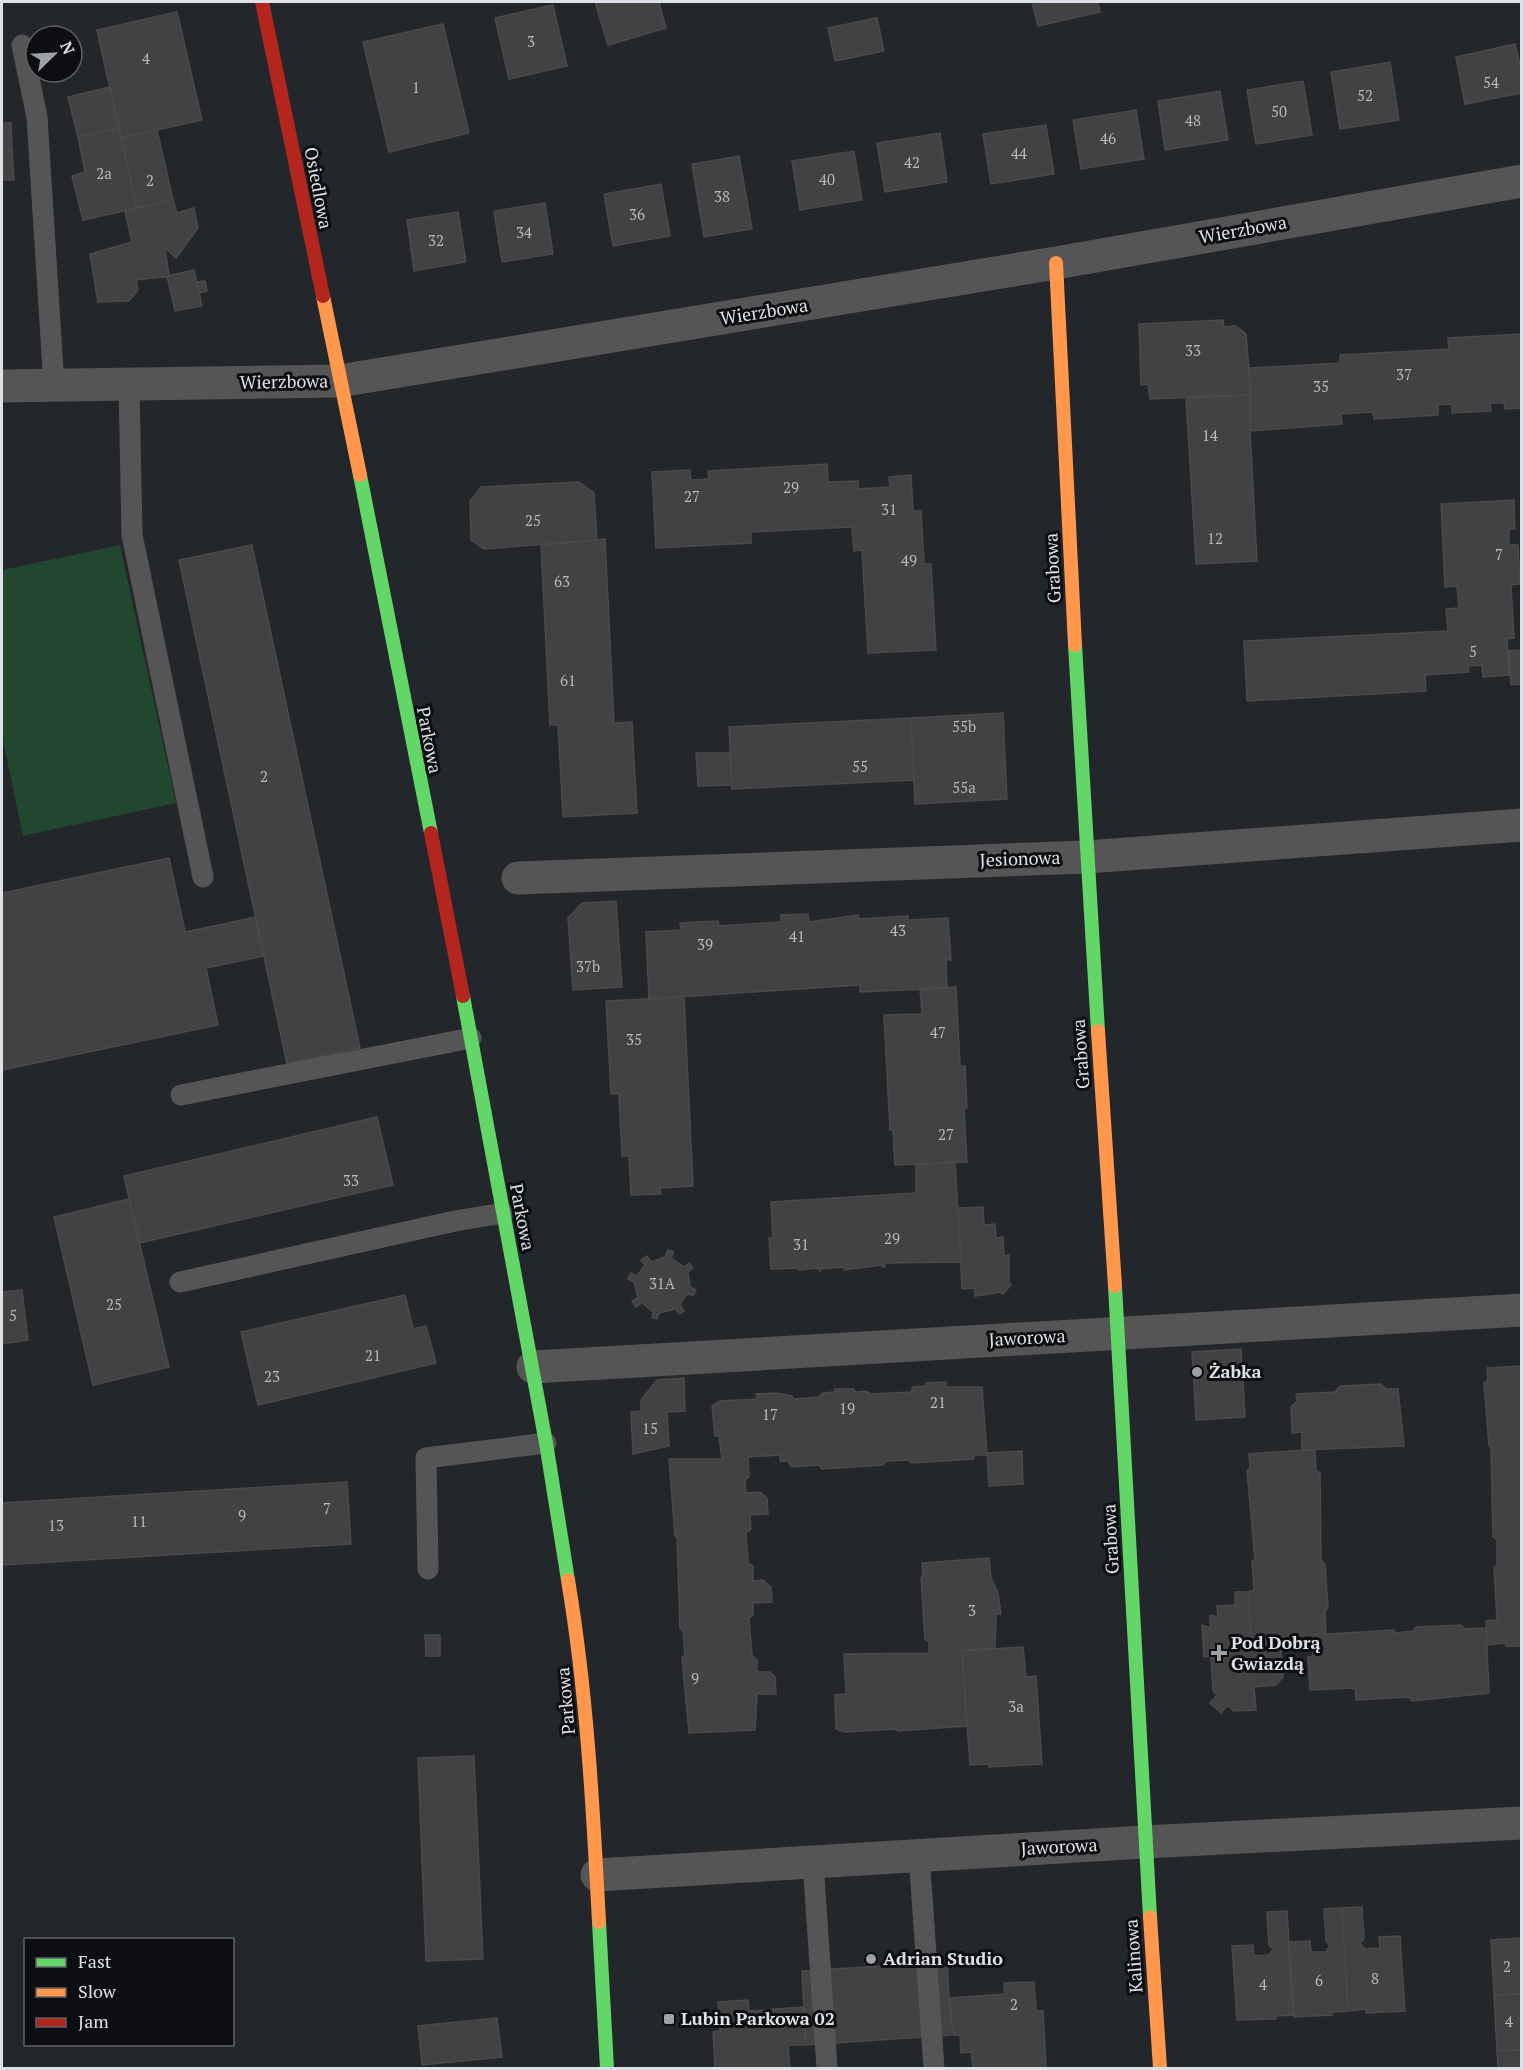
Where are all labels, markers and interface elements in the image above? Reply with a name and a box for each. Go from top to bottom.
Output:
north arrow [24,24,84,84]
house number: 3 [527,31,535,51]
text: N [55,38,80,58]
house number: 4 [142,48,150,68]
house number: 54 [1483,72,1499,92]
house number: 1 [412,77,420,97]
house number: 52 [1357,85,1373,105]
house number: 50 [1271,101,1287,121]
house number: 48 [1185,110,1201,130]
house number: 46 [1100,128,1116,148]
house number: 44 [1011,143,1027,163]
street label: Osiedlowa [299,145,339,231]
house number: 42 [904,152,920,172]
house number: 2a [96,163,112,183]
house number: 40 [819,169,835,189]
house number: 2 [146,170,154,190]
house number: 38 [714,186,730,206]
house number: 36 [629,204,645,224]
street label: Wierzbowa [1197,209,1289,249]
house number: 34 [516,222,532,242]
house number: 32 [428,230,444,250]
street label: Wierzbowa [718,292,810,330]
house number: 33 [1185,340,1201,360]
house number: 37 [1396,364,1412,384]
street label: Wierzbowa [239,368,329,394]
house number: 35 [1313,376,1329,396]
house number: 14 [1202,425,1218,445]
house number: 29 [783,477,799,497]
house number: 27 [684,486,700,506]
house number: 31 [881,499,897,519]
house number: 25 [525,510,541,530]
house number: 12 [1207,528,1223,548]
street label: Grabowa [1038,532,1066,604]
house number: 7 [1495,544,1503,564]
house number: 49 [901,550,917,570]
house number: 63 [554,571,570,591]
house number: 5 [1469,641,1477,661]
house number: 61 [560,670,576,690]
street label: Parkowa [412,704,448,775]
house number: 55b [952,716,976,736]
house number: 55 [852,756,868,776]
house number: 2 [260,766,268,786]
house number: 55a [952,777,976,797]
street label: Jesionowa [979,845,1061,871]
house number: 43 [890,920,906,940]
house number: 41 [789,926,805,946]
house number: 39 [697,934,713,954]
house number: 37b [576,956,600,976]
street label: Grabowa [1066,1018,1094,1090]
house number: 47 [930,1022,946,1042]
house number: 35 [626,1029,642,1049]
house number: 27 [938,1124,954,1144]
house number: 33 [343,1170,359,1190]
street label: Parkowa [505,1181,541,1252]
house number: 29 [884,1228,900,1248]
house number: 31 [793,1234,809,1254]
house number: 31A [649,1273,676,1293]
house number: 25 [106,1294,122,1314]
house number: 5 [9,1305,17,1325]
street label: Jaworowa [988,1323,1066,1351]
house number: 21 [365,1345,381,1365]
place label: Żabka [1209,1359,1262,1383]
marker: Żabka [1190,1365,1204,1379]
house number: 23 [264,1366,280,1386]
house number: 21 [930,1392,946,1412]
house number: 19 [839,1398,855,1418]
house number: 17 [762,1404,778,1424]
house number: 15 [642,1418,658,1438]
house number: 7 [323,1498,331,1518]
street label: Grabowa [1096,1503,1124,1575]
house number: 9 [238,1505,246,1525]
house number: 11 [131,1511,147,1531]
house number: 13 [48,1515,64,1535]
house number: 3 [968,1600,976,1620]
place label: Pod Dobrą Gwiazdą [1231,1630,1321,1675]
marker: Pod Dobrą Gwiazdą [1212,1646,1226,1660]
street label: Parkowa [550,1666,580,1736]
house number: 9 [691,1668,699,1688]
house number: 3a [1008,1696,1024,1716]
street label: Jaworowa [1020,1832,1098,1860]
street label: Kalinowa [1118,1918,1148,1994]
legend [24,1938,234,2046]
place label: Adrian Studio [883,1946,1003,1970]
text: Fast [78,1949,112,1973]
marker: Adrian Studio [864,1952,878,1966]
house number: 2 [1503,1956,1511,1976]
house number: 8 [1371,1968,1379,1988]
house number: 6 [1315,1970,1323,1990]
house number: 4 [1259,1974,1267,1994]
text: Slow [78,1979,117,2003]
house number: 2 [1010,1994,1018,2014]
place label: Lubin Parkowa 02 [681,2006,835,2030]
text: Jam [78,2009,109,2033]
house number: 4 [1505,2011,1513,2031]
marker: Lubin Parkowa 02 [662,2012,676,2026]

